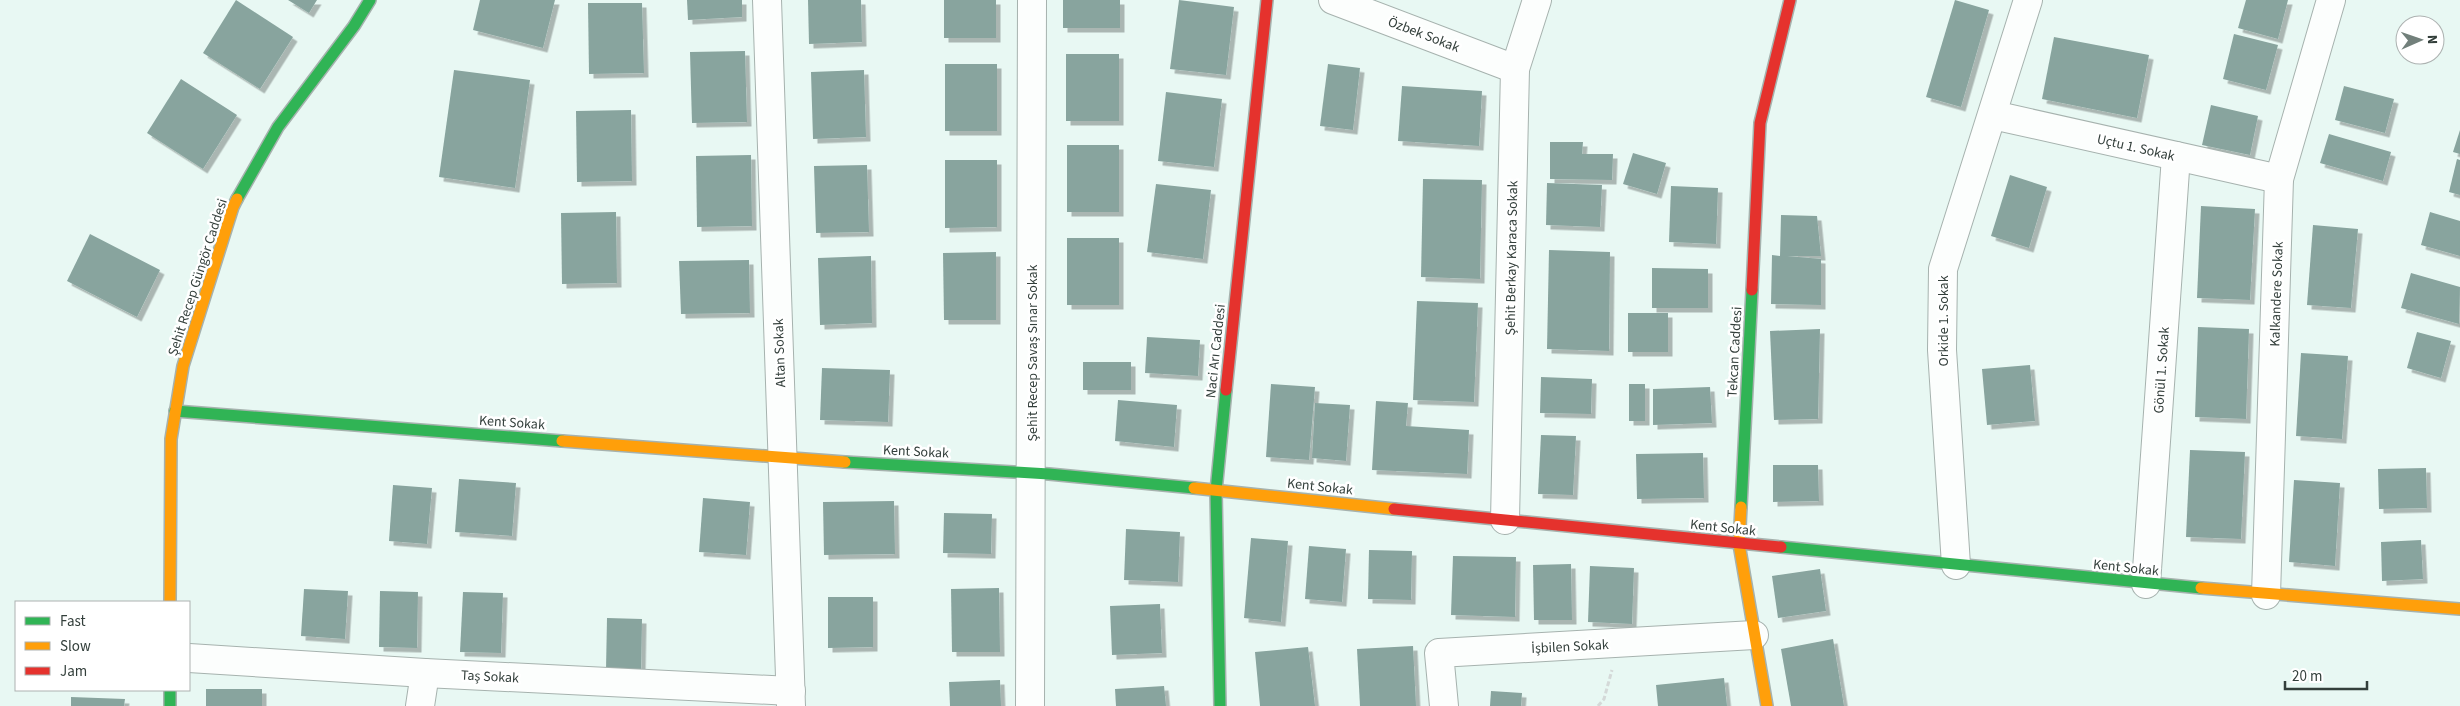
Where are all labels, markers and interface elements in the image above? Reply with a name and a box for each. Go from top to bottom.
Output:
street label: Özbek Sokak [1385,12,1462,58]
north arrow [2395,15,2445,65]
text: N [2422,35,2442,45]
street label: Uçtu 1. Sokak [2095,129,2177,167]
street label: Şehit Berkay Karaca Sokak [1501,180,1523,336]
street label: Şehit Recep Güngör Caddesi [163,196,233,359]
street label: Kalkandere Sokak [2265,241,2289,347]
street label: Şehit Recep Savaş Sınar Sokak [1023,264,1043,442]
street label: Orkide 1. Sokak [1934,275,1954,367]
street label: Naci Arı Caddesi [1201,303,1231,399]
street label: Tekcan Caddesi [1723,306,1747,398]
street label: Altan Sokak [769,318,791,388]
street label: Gönül 1. Sokak [2149,326,2175,414]
street label: Kent Sokak [478,411,546,435]
street label: Kent Sokak [882,440,949,464]
street label: Kent Sokak [1286,474,1354,500]
street label: Kent Sokak [1689,515,1757,541]
street label: Kent Sokak [2092,555,2160,581]
legend [15,601,190,691]
text: Fast [60,611,86,632]
street label: İşbilen Sokak [1531,635,1609,659]
text: Slow [60,636,91,657]
scale bar [2285,658,2368,690]
text: Jam [60,661,87,682]
street label: Taş Sokak [460,665,520,689]
text: 20 m [2292,666,2322,687]

